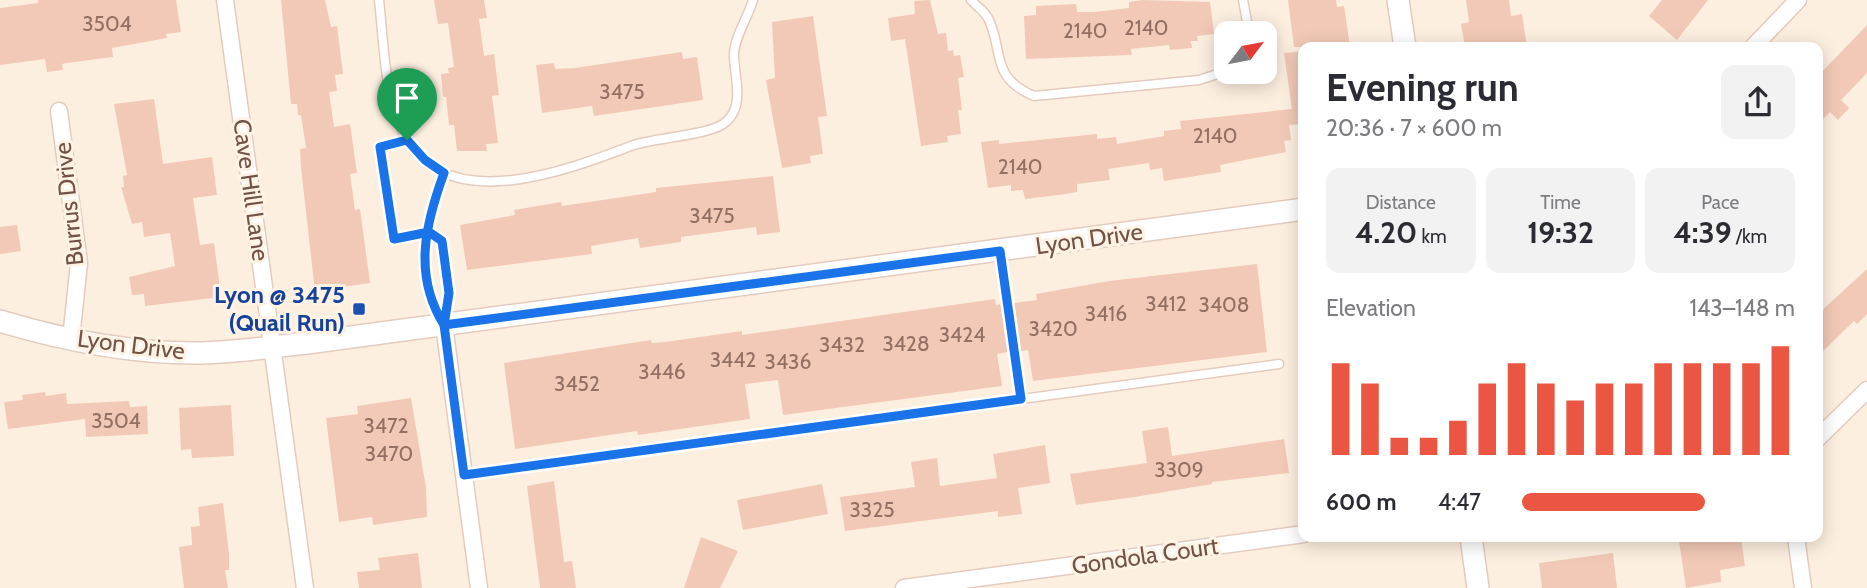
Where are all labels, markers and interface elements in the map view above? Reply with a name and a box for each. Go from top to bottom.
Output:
house number: 3504 [82,11,132,36]
house number: 2140 [1124,15,1168,40]
house number: 2140 [1063,18,1107,43]
north arrow [1214,21,1278,84]
map controls [1214,21,1277,84]
text: Evening run [1326,64,1519,111]
button: share [1721,65,1795,139]
pin [377,68,437,140]
icon: arrive [388,79,426,117]
house number: 3475 [599,79,645,104]
text: 20:36 · 7 × 600 m [1326,114,1502,142]
street label: Cave Hill Lane [227,117,276,263]
house number: 2140 [1193,123,1237,148]
street label: Burrus Drive [48,141,89,267]
house number: 2140 [998,154,1042,179]
text: Distance [1366,191,1436,214]
text: Time [1540,191,1581,214]
text: Pace [1701,191,1739,214]
house number: 3475 [689,203,735,228]
text: 4.20 [1355,214,1417,251]
text: 19:32 [1527,214,1594,251]
text: 4:39 [1673,214,1732,251]
street label: Lyon Drive [1033,217,1144,260]
text: km [1417,225,1447,248]
text: /km [1732,225,1767,248]
place label: Lyon @ 3475 (Quail Run) [214,280,345,337]
house number: 3412 [1145,291,1187,316]
house number: 3408 [1199,292,1249,317]
text: Elevation [1326,294,1416,322]
text: 143–148 m [1690,294,1795,322]
marker: Lyon @ 3475 (Quail Run) [351,301,367,317]
house number: 3416 [1085,301,1127,326]
house number: 3420 [1028,316,1078,341]
house number: 3424 [939,322,985,347]
street label: Lyon Drive [76,324,186,365]
house number: 3428 [882,331,930,356]
house number: 3432 [819,332,865,357]
house number: 3442 [710,347,756,372]
house number: 3436 [765,349,811,374]
house number: 3446 [638,359,686,384]
house number: 3452 [554,371,600,396]
house number: 3504 [91,408,141,433]
house number: 3472 [363,413,409,438]
house number: 3470 [365,441,413,466]
house number: 3309 [1154,457,1204,482]
text: 600 m [1326,488,1397,516]
text: 4:47 [1438,488,1481,516]
house number: 3325 [849,497,895,522]
street label: Gondola Court [1070,531,1220,580]

